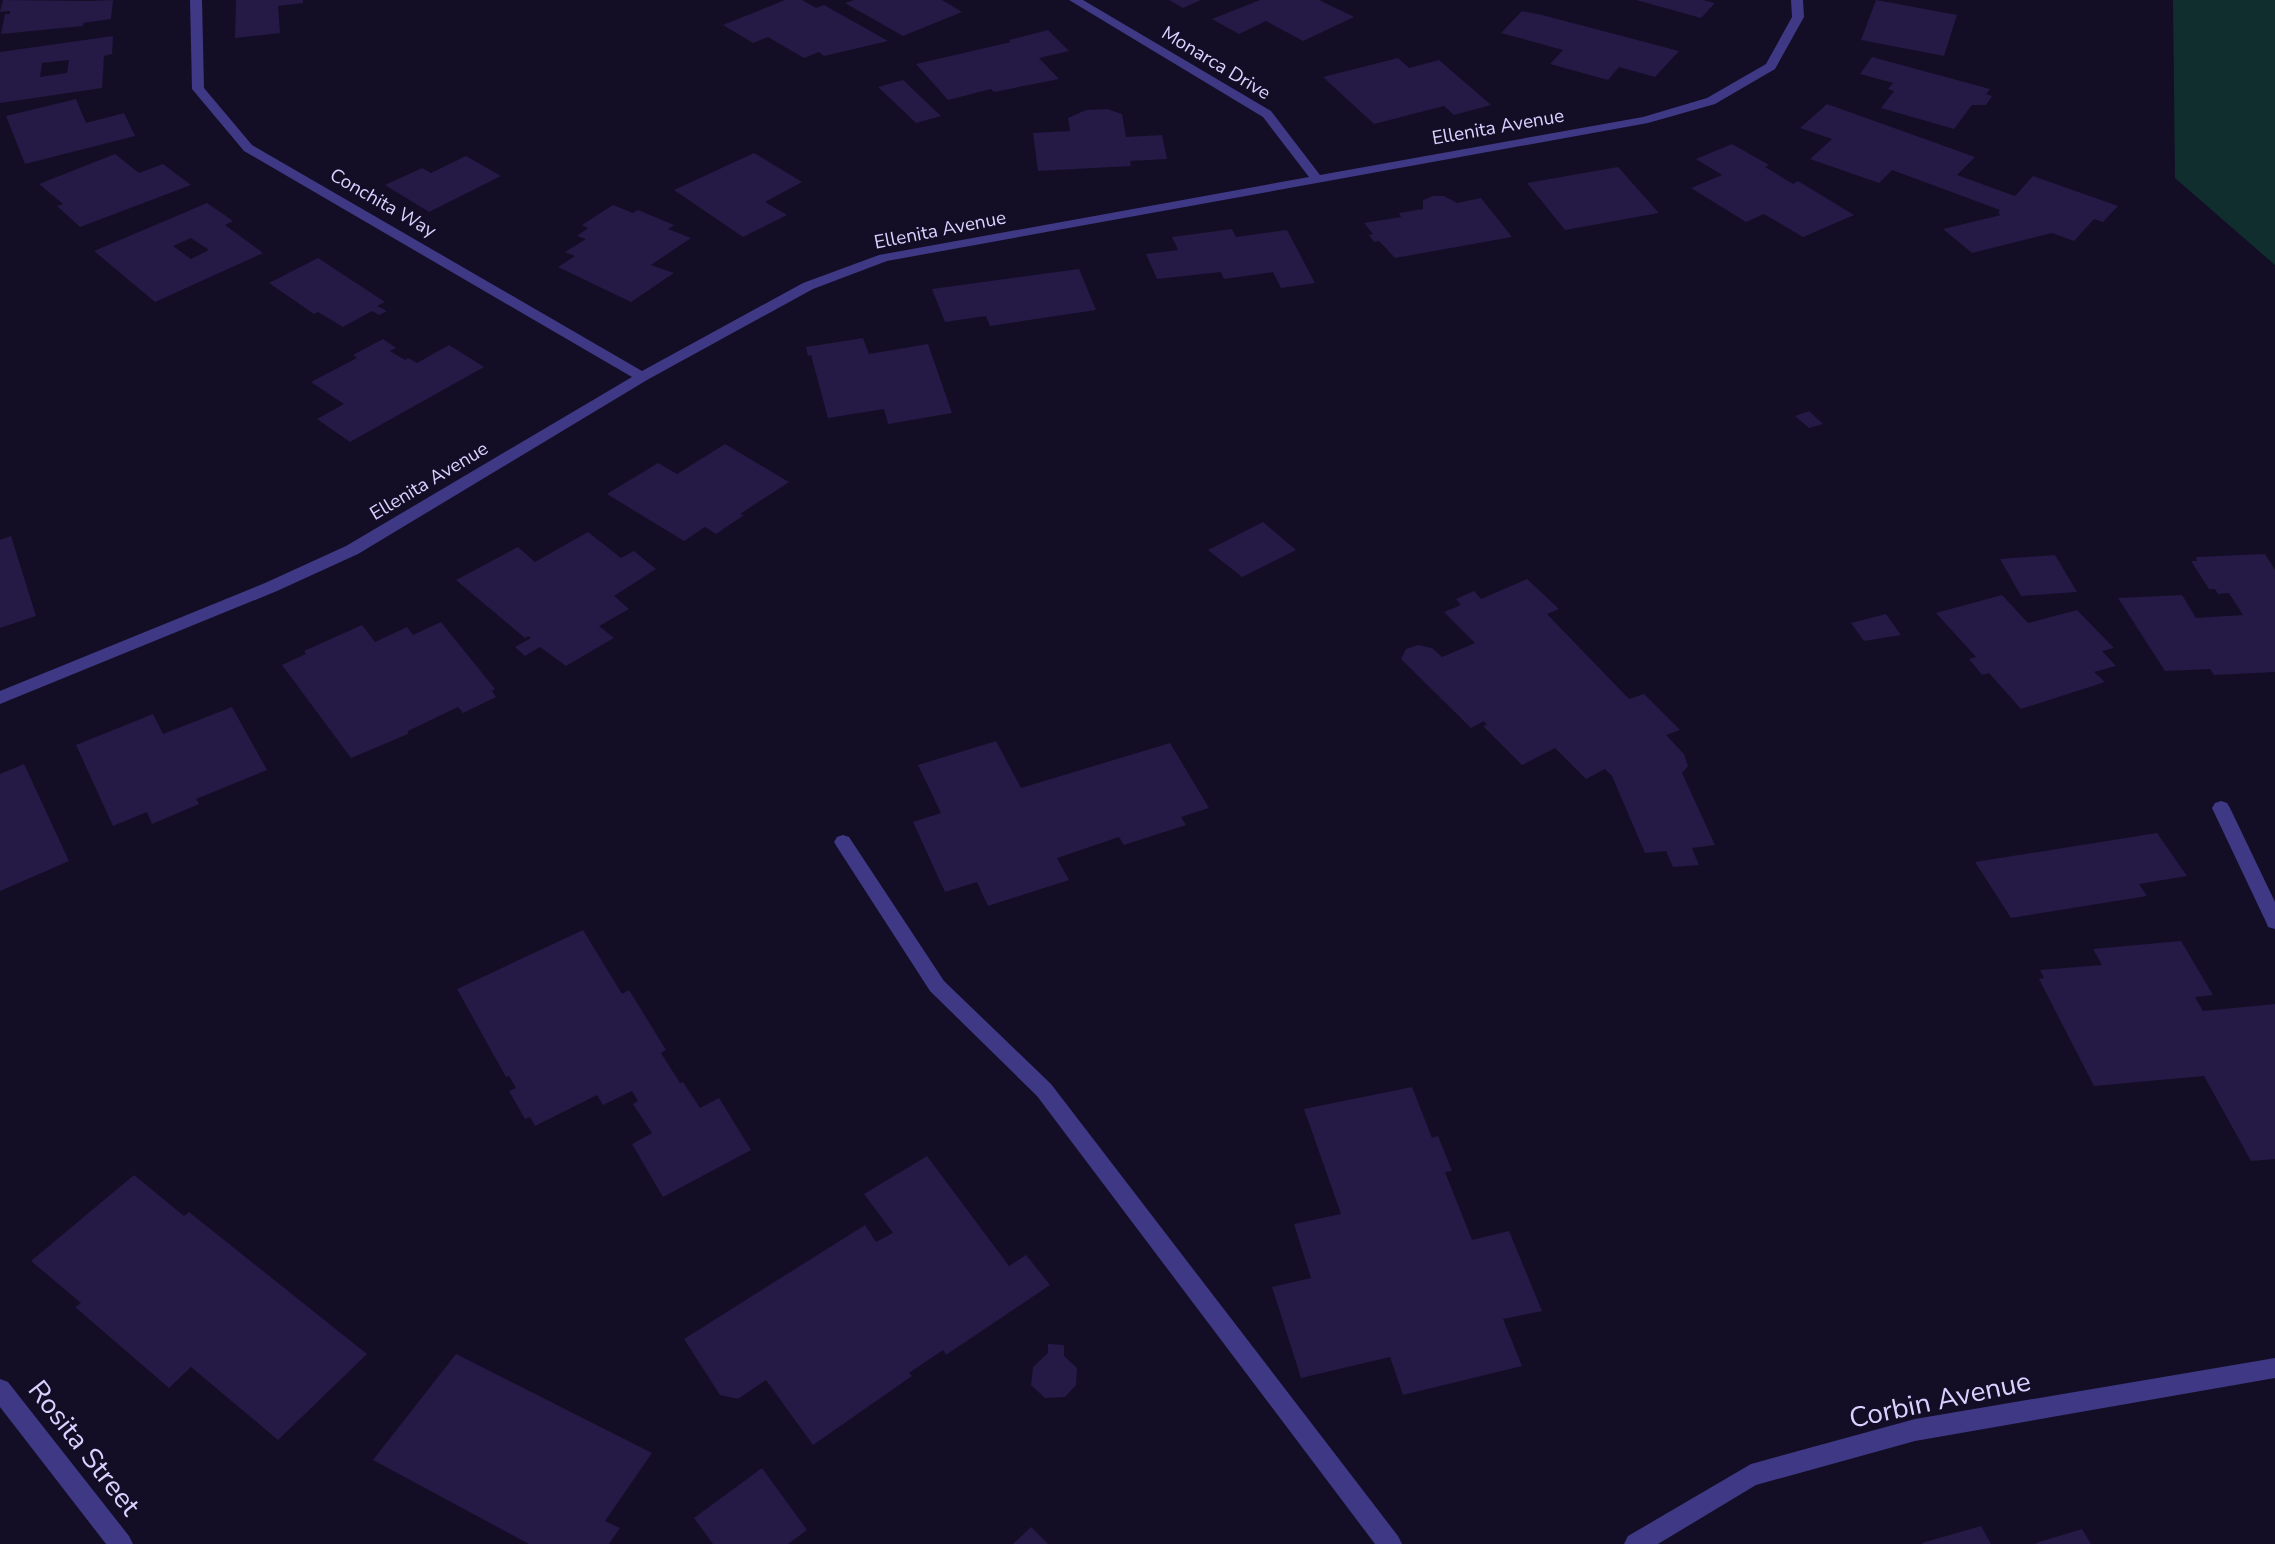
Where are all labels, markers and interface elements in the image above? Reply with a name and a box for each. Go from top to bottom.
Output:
street label: Monarca Drive [1157,20,1275,106]
street label: Ellenita Avenue [1430,103,1566,151]
street label: Conchita Way [325,162,441,244]
street label: Ellenita Avenue [872,204,1008,256]
street label: Ellenita Avenue [365,435,493,527]
street label: Corbin Avenue [1846,1362,2034,1438]
street label: Rosita Street [19,1372,149,1524]

